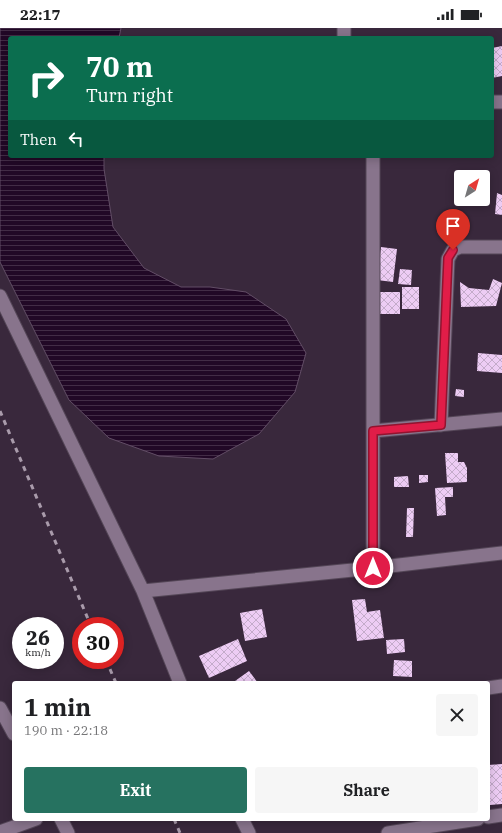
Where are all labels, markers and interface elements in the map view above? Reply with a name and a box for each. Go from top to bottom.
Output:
text: 22:17 [20,5,61,24]
text: 70 m [86,48,153,85]
icon: right [20,52,72,104]
text: Turn right [86,84,173,107]
icon: left [65,128,87,150]
text: Then [20,130,57,149]
north arrow [454,170,490,206]
map controls [454,170,490,206]
pin [436,209,470,250]
icon: arrive [442,215,464,237]
position arrow [352,547,394,589]
speed limit sign: 30 [72,617,124,669]
text: 26 [26,624,50,651]
text: km/h [25,646,51,659]
text: 1 min [24,691,91,723]
button: close [436,694,478,736]
text: 190 m · 22:18 [24,722,108,739]
button: Exit [24,767,247,813]
button: Share [255,767,478,813]

